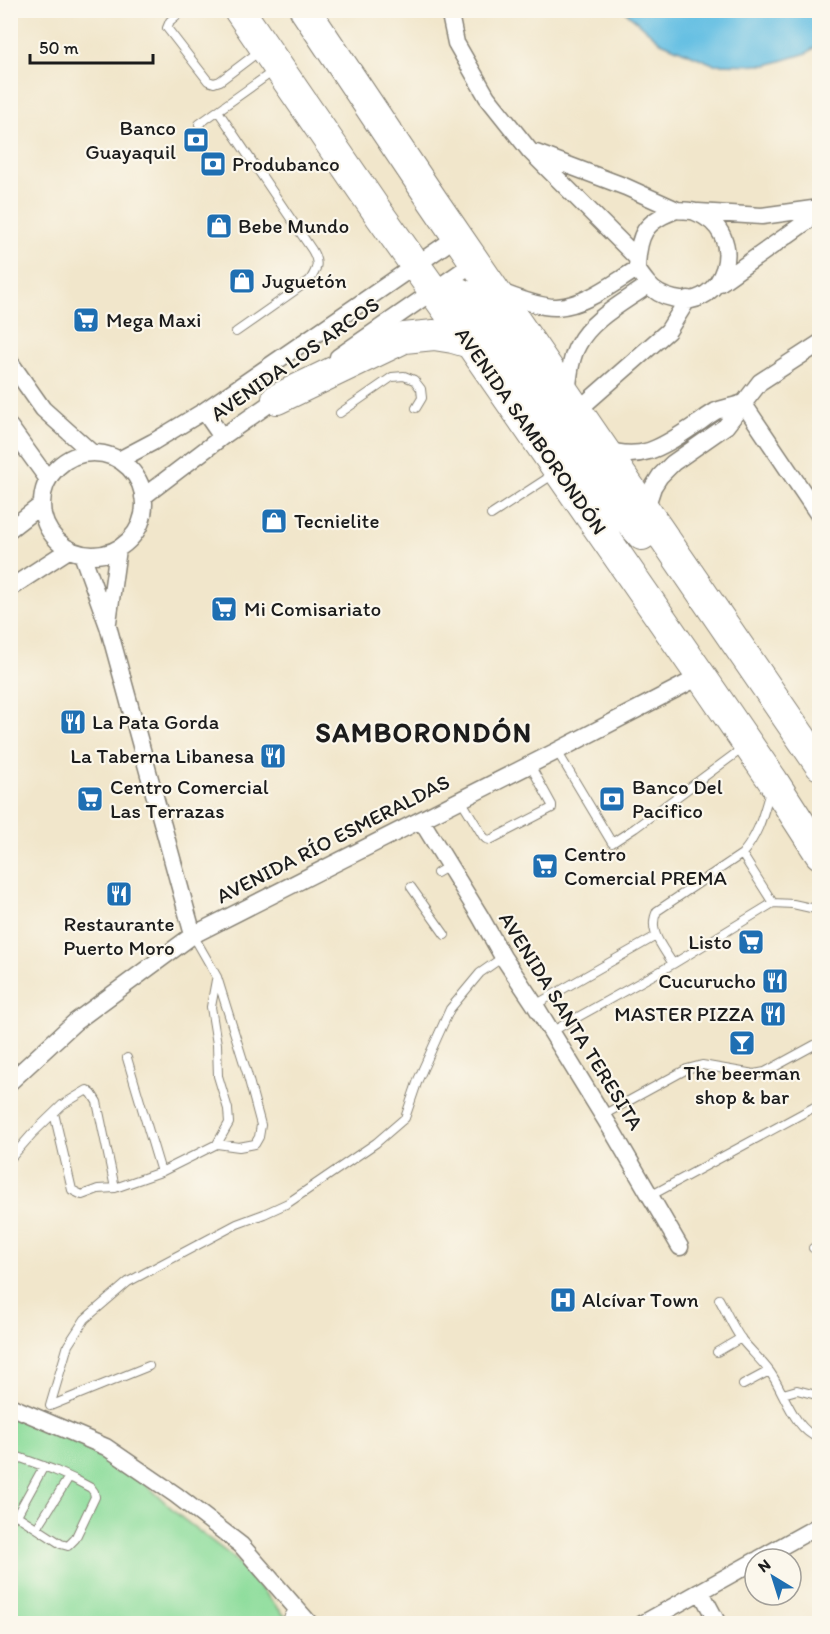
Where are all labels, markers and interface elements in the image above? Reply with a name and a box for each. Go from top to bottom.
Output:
scale bar [30,27,153,65]
text: 50 m [39,37,79,59]
place label: Banco Guayaquil [85,115,176,164]
bank icon: Banco Guayaquil [181,125,211,155]
bank icon: Produbanco [198,149,228,179]
place label: Produbanco [232,151,340,176]
shop icon: Bebe Mundo [204,211,234,241]
place label: Bebe Mundo [238,213,349,238]
shop icon: Juguetón [227,266,257,296]
place label: Juguetón [262,268,347,293]
street label: AVENIDA LOS ARCOS [206,291,384,426]
supermarket icon: Mega Maxi [71,305,101,335]
place label: Mega Maxi [106,307,202,332]
street label: AVENIDA SAMBORONDÓN [450,322,613,539]
shop icon: Tecnielite [259,506,289,536]
place label: Tecnielite [294,508,379,533]
supermarket icon: Mi Comisariato [209,594,239,624]
place label: Mi Comisariato [244,596,381,621]
restaurant icon: La Pata Gorda [58,707,88,737]
place label: La Pata Gorda [92,709,219,734]
district label: SAMBORONDÓN [316,716,532,749]
restaurant icon: La Taberna Libanesa [258,741,288,771]
place label: La Taberna Libanesa [70,743,254,768]
street label: AVENIDA RÍO ESMERALDAS [212,769,454,908]
place label: Centro Comercial Las Terrazas [110,774,269,823]
place label: Banco Del Pacifico [632,774,723,823]
supermarket icon: Centro Comercial Las Terrazas [75,784,105,814]
bank icon: Banco Del Pacifico [597,784,627,814]
place label: Centro Comercial PREMA [564,841,728,890]
supermarket icon: Centro Comercial PREMA [530,851,560,881]
restaurant icon: Restaurante Puerto Moro [104,879,134,909]
street label: AVENIDA SANTA TERESITA [494,907,649,1135]
place label: Restaurante Puerto Moro [63,911,175,960]
supermarket icon: Listo [736,927,766,957]
place label: Listo [688,929,732,954]
restaurant icon: Cucurucho [760,966,790,996]
place label: Cucurucho [658,968,756,993]
restaurant icon: MASTER PIZZA [758,999,788,1029]
place label: MASTER PIZZA [614,1001,755,1026]
bar icon: The beerman shop & bar [727,1028,757,1058]
place label: The beerman shop & bar [684,1060,800,1109]
hospital icon: Alcívar Town [548,1285,578,1315]
place label: Alcívar Town [582,1287,699,1312]
north arrow [743,1547,803,1607]
text: N [754,1555,774,1576]

